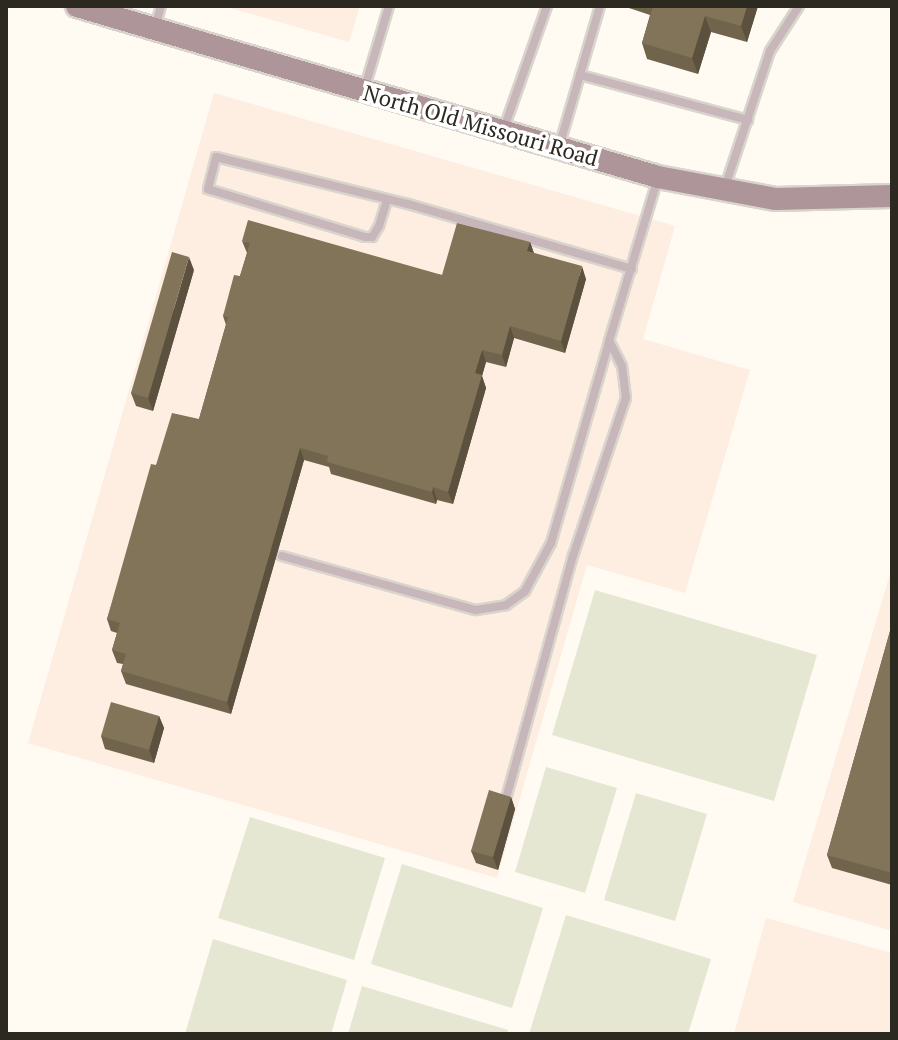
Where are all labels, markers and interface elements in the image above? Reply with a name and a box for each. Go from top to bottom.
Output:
street label: North Old Missouri Road [361,79,601,171]

